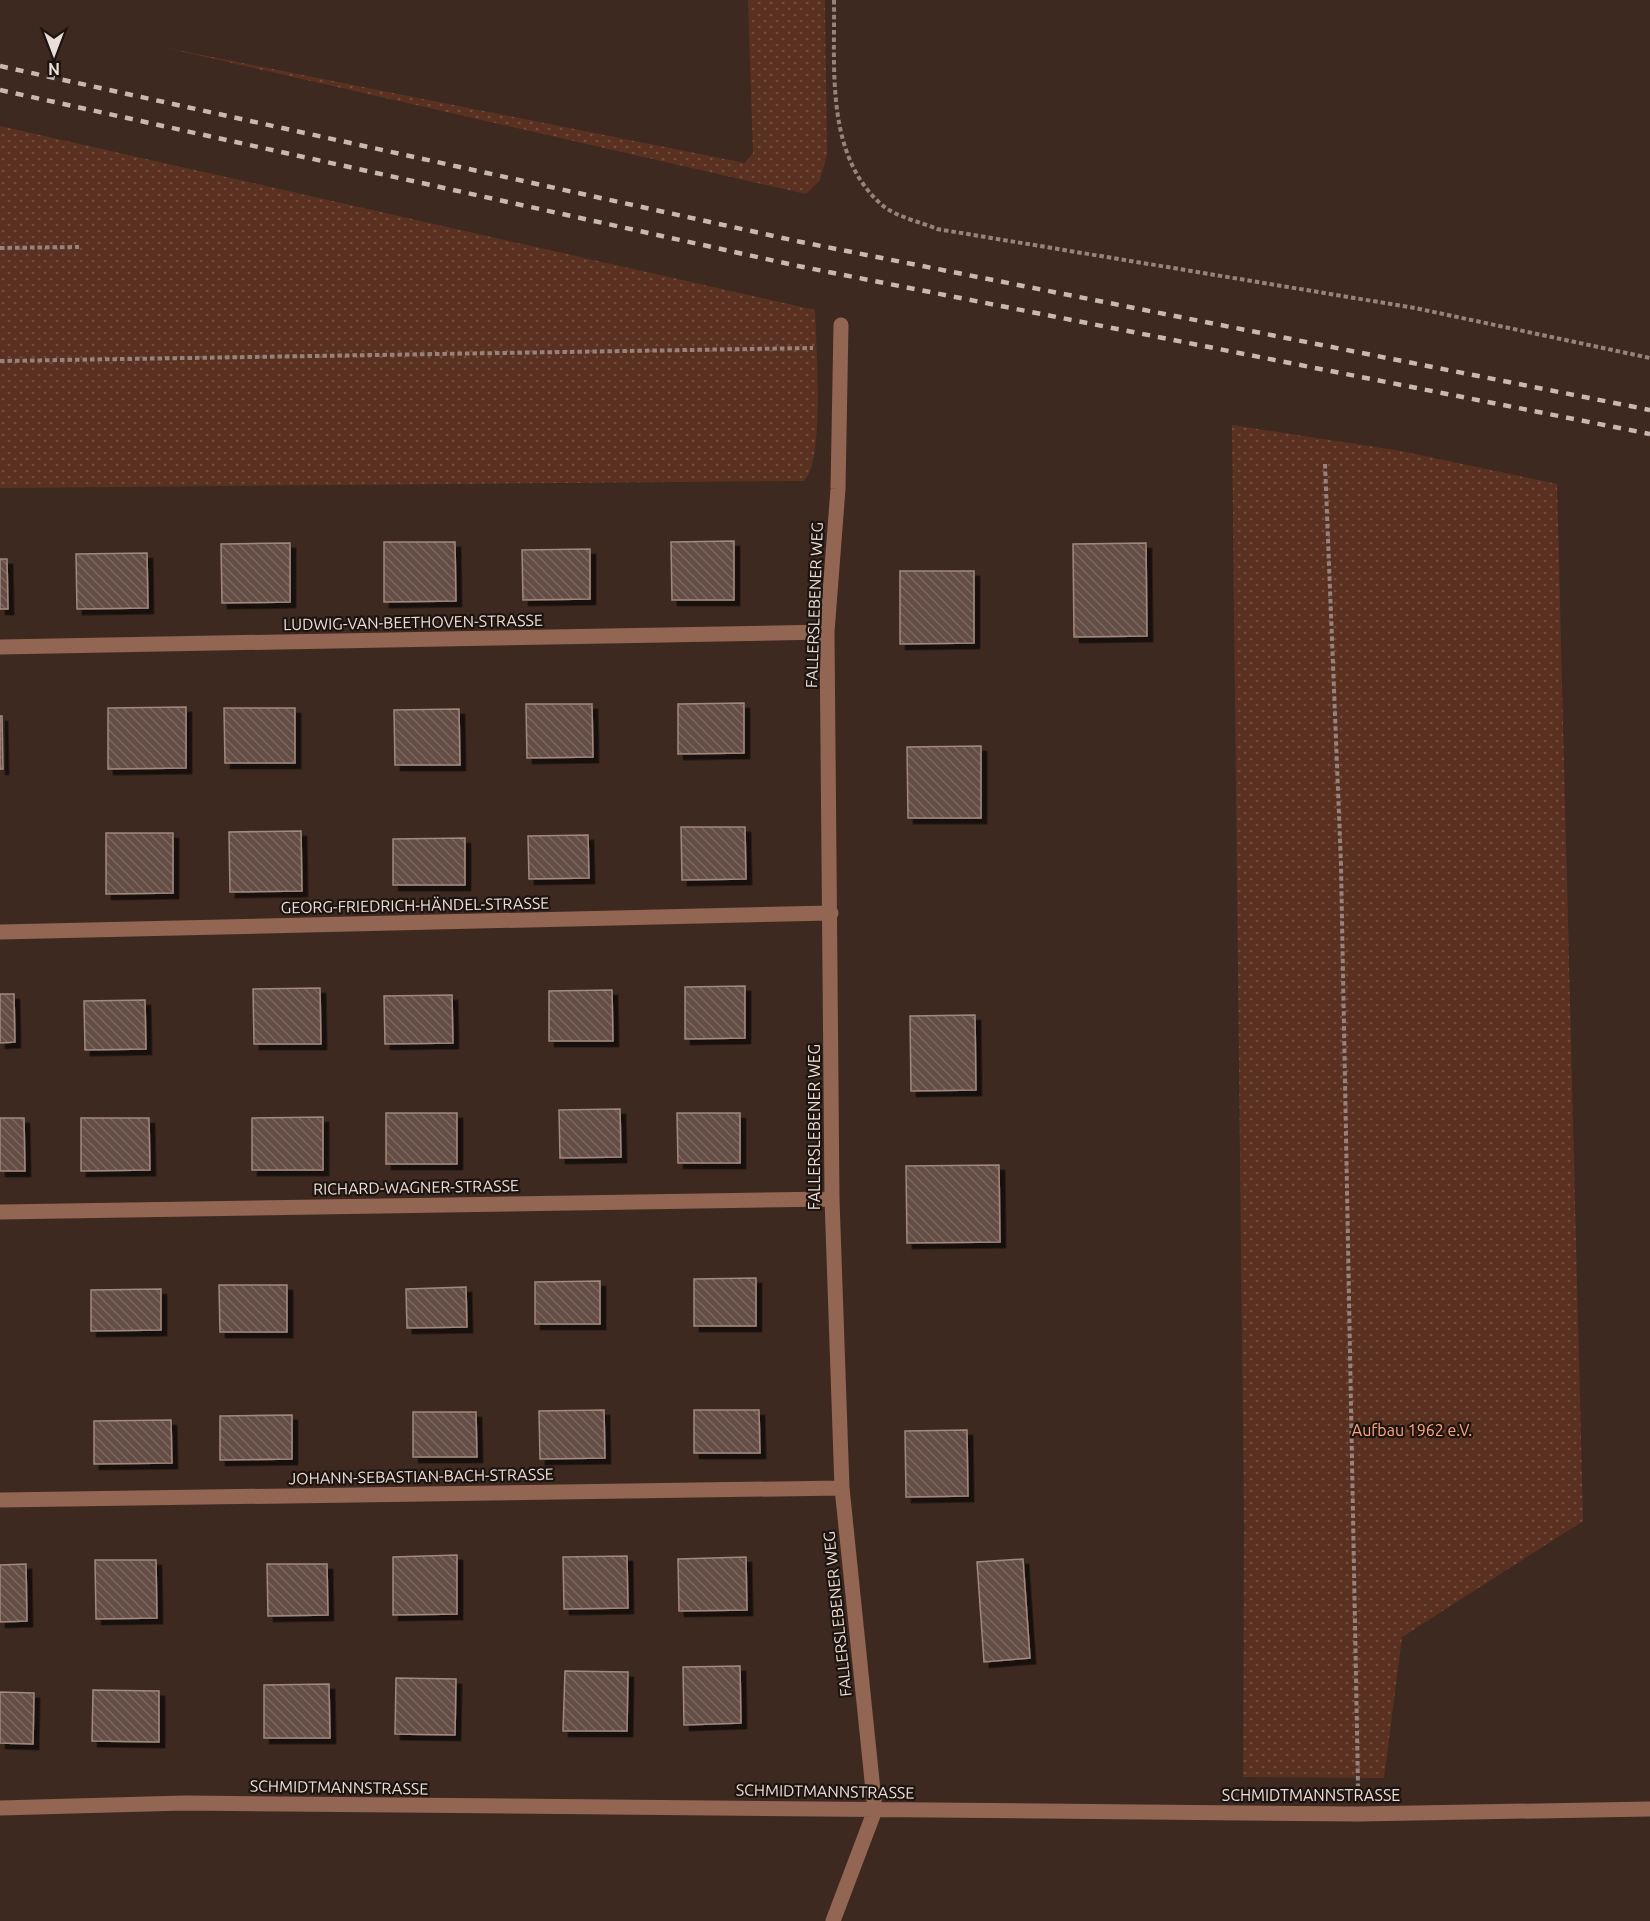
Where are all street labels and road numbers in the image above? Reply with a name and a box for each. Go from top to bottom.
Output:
street label: FALLERSLEBENER WEG [802,522,826,688]
street label: LUDWIG-VAN-BEETHOVEN-STRASSE [283,611,543,633]
street label: GEORG-FRIEDRICH-HÄNDEL-STRASSE [281,894,549,916]
street label: FALLERSLEBENER WEG [805,1044,823,1210]
street label: RICHARD-WAGNER-STRASSE [313,1176,519,1198]
street label: JOHANN-SEBASTIAN-BACH-STRASSE [288,1465,554,1487]
street label: FALLERSLEBENER WEG [819,1530,855,1698]
street label: SCHMIDTMANNSTRASSE [250,1776,428,1798]
street label: SCHMIDTMANNSTRASSE [736,1780,914,1802]
street label: SCHMIDTMANNSTRASSE [1222,1786,1400,1804]

